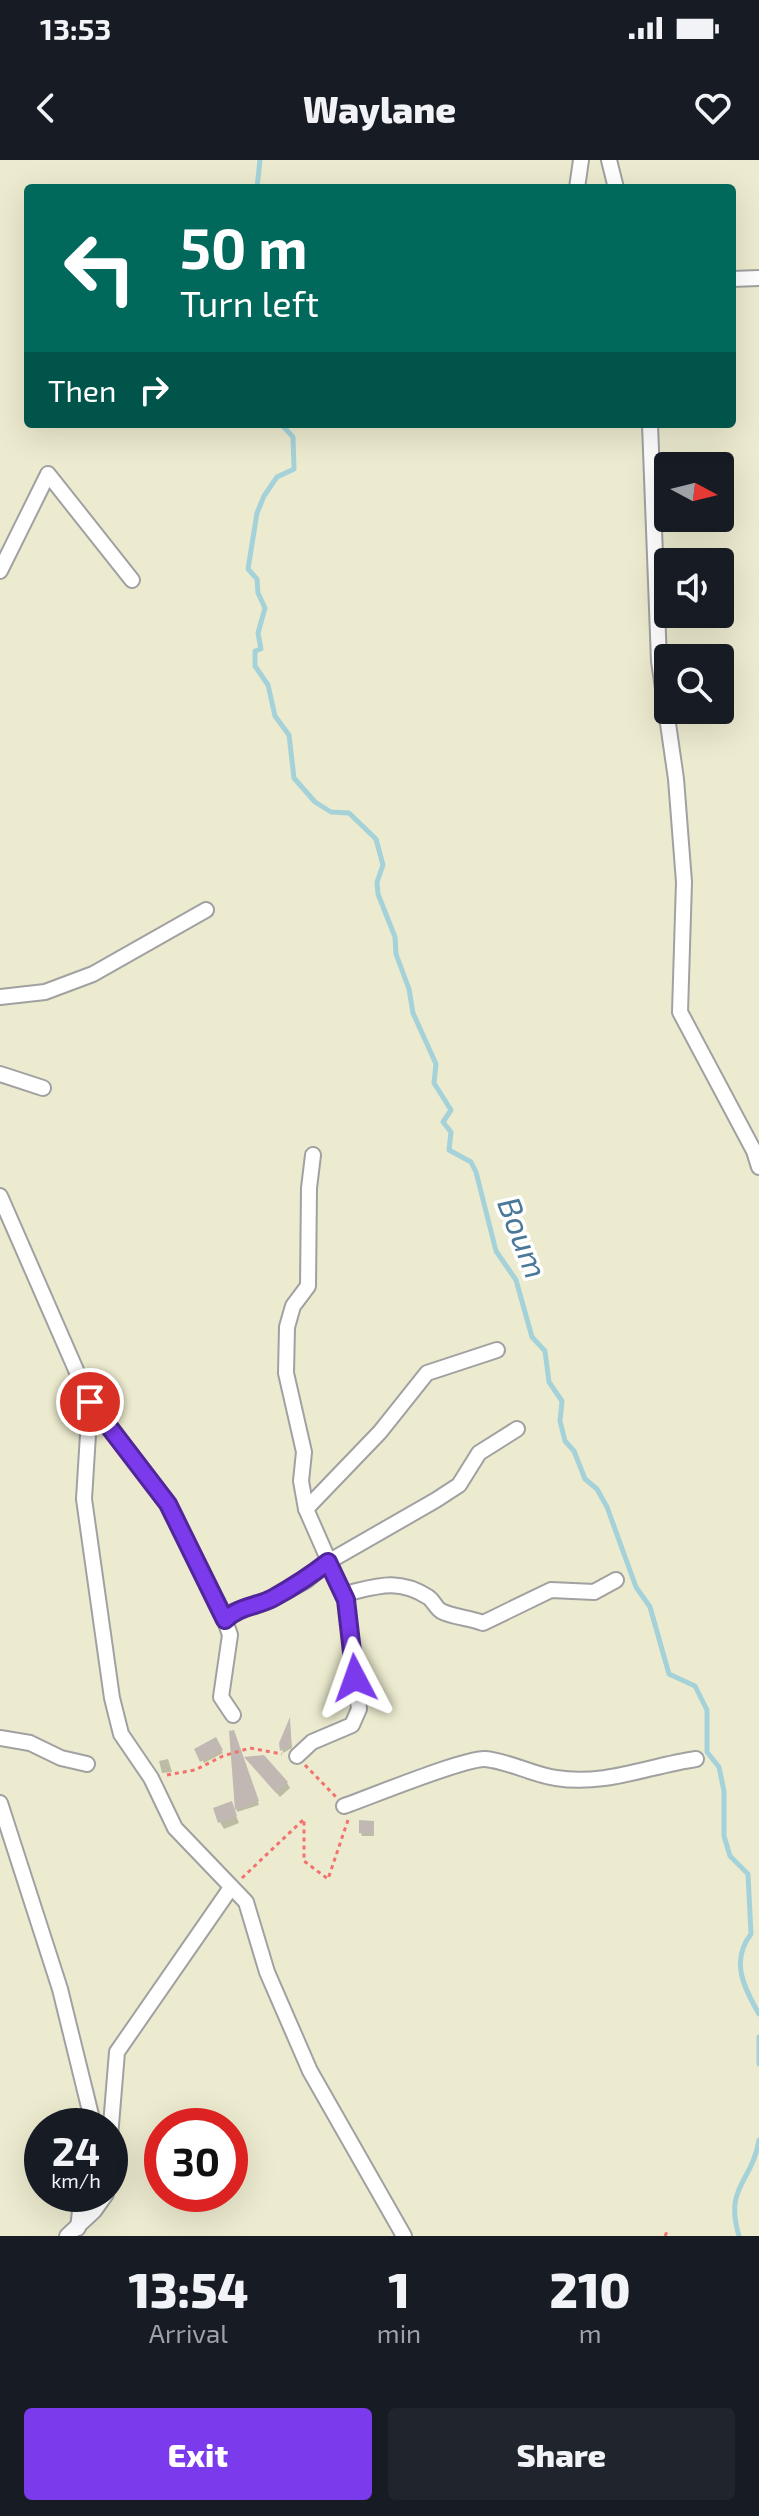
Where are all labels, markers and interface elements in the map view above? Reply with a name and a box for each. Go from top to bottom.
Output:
text: 13:53 [40,10,111,46]
icon: back [24,86,68,130]
icon: heart [691,86,735,130]
text: Waylane [303,87,456,130]
text: 50 m [180,213,308,280]
icon: left [48,216,152,320]
text: Turn left [180,281,319,324]
icon: right [132,368,176,412]
text: Then [48,372,116,408]
north arrow [654,452,734,532]
map controls [654,452,734,724]
button: sound [654,548,734,628]
button: search [654,644,734,724]
water label: Boum [491,1191,557,1283]
pin [56,1368,124,1436]
icon: arrive [68,1380,112,1424]
position arrow [313,1636,397,1720]
speed limit sign: 30 [144,2108,248,2212]
text: 24 [52,2126,100,2174]
text: km/h [51,2168,101,2192]
text: 13:54 [128,2260,248,2318]
text: 1 [388,2260,410,2318]
text: 210 [550,2260,631,2318]
text: Arrival [149,2317,228,2348]
text: min [377,2317,421,2348]
text: m [579,2317,601,2348]
button: Exit [24,2408,372,2500]
button: Share [388,2408,735,2500]

